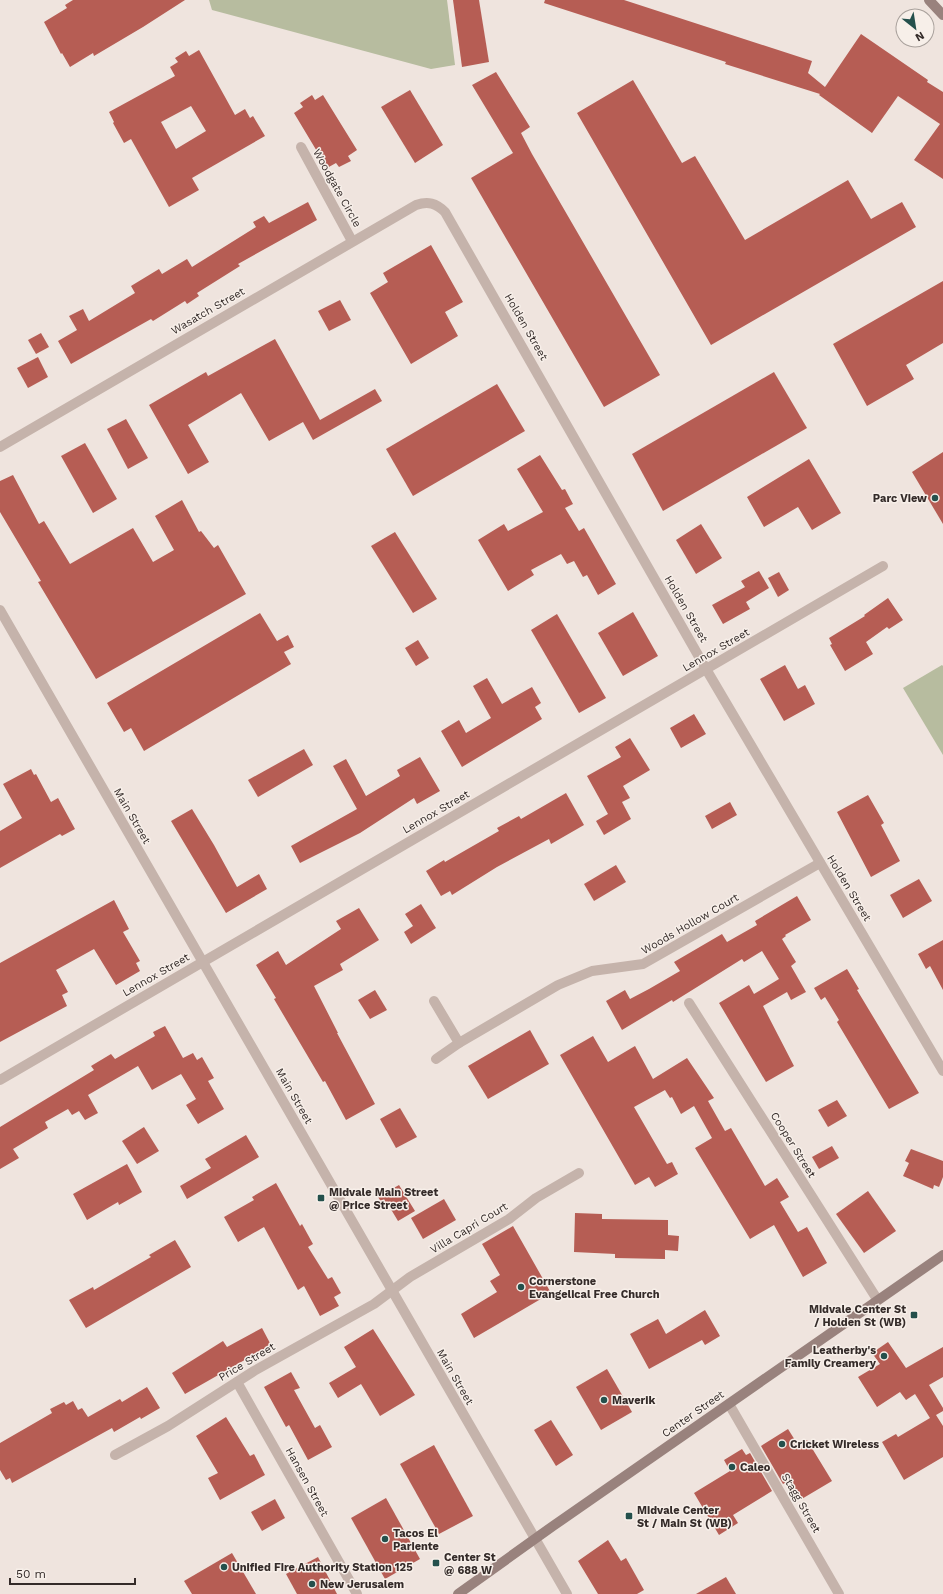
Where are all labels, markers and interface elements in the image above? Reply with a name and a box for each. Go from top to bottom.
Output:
north arrow [895,8,935,48]
text: N [913,29,927,44]
street label: Woodgate Circle [310,147,364,229]
street label: Wasatch Street [169,285,247,337]
street label: Holden Street [502,291,551,363]
place label: Parc View [873,492,927,505]
marker: Parc View [930,493,940,503]
street label: Holden Street [662,573,711,645]
street label: Lennox Street [680,625,752,674]
street label: Main Street [111,786,153,846]
street label: Lennox Street [400,787,472,836]
street label: Holden Street [824,853,874,924]
street label: Woods Hollow Court [639,891,741,957]
street label: Lennox Street [120,950,192,999]
street label: Main Street [273,1066,315,1126]
street label: Cooper Street [768,1110,819,1181]
place label: Midvale Main Street @ Price Street [329,1186,438,1212]
marker: Midvale Main Street @ Price Street [316,1193,326,1203]
street label: Villa Capri Court [428,1200,510,1256]
place label: Cornerstone Evangelical Free Church [529,1275,660,1301]
marker: Cornerstone Evangelical Free Church [516,1282,526,1292]
place label: Midvale Center St / Holden St (WB) [809,1303,906,1329]
marker: Midvale Center St / Holden St (WB) [909,1310,919,1320]
street label: Price Street [216,1340,278,1384]
place label: Leatherby's Family Creamery [785,1344,877,1370]
street label: Main Street [434,1347,476,1407]
marker: Leatherby's Family Creamery [879,1351,889,1361]
street label: Center Street [660,1388,727,1440]
place label: Maverik [612,1394,655,1407]
marker: Maverik [599,1395,609,1405]
place label: Cricket Wireless [790,1438,879,1451]
marker: Cricket Wireless [777,1439,787,1449]
street label: Hansen Street [283,1445,332,1519]
place label: Caleo [740,1461,771,1474]
marker: Caleo [727,1462,737,1472]
street label: Stagg Street [779,1471,823,1535]
place label: Midvale Center St / Main St (WB) [637,1504,732,1530]
marker: Midvale Center St / Main St (WB) [624,1511,634,1521]
place label: Tacos El Pariente [393,1527,439,1553]
marker: Tacos El Pariente [380,1534,390,1544]
place label: Center St @ 688 W [444,1551,496,1577]
marker: Center St @ 688 W [431,1558,441,1568]
scale bar [10,1560,135,1586]
place label: Unified Fire Authority Station 125 [232,1561,413,1574]
marker: Unified Fire Authority Station 125 [219,1562,229,1572]
text: 50 m [16,1567,46,1581]
place label: New Jerusalem [320,1578,404,1591]
marker: New Jerusalem [307,1579,317,1589]

